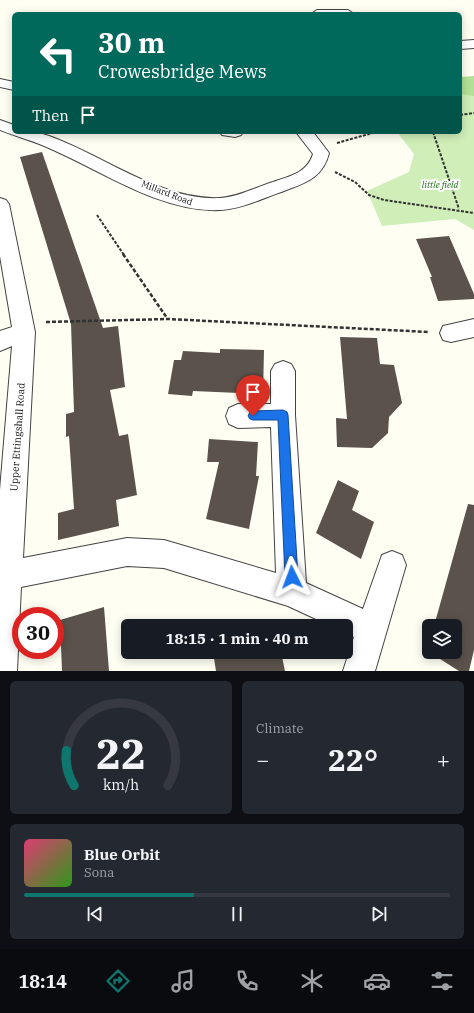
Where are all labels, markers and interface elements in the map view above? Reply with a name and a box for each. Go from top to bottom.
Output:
text: 30 m [98,24,165,61]
icon: left [32,28,84,80]
text: Crowesbridge Mews [98,60,267,83]
icon: arrive [77,104,99,126]
text: Then [32,106,69,125]
street label: Millard Road [140,178,195,208]
park label: little field [422,179,458,190]
pin [236,375,270,416]
icon: arrive [242,381,264,403]
street label: Upper Ettingshall Road [7,382,28,492]
position arrow [271,556,313,598]
speed limit sign: 30 [12,607,64,659]
map controls [422,619,462,659]
button: layers [422,619,462,659]
text: 18:15 · 1 min · 40 m [165,629,309,648]
text: Climate [256,720,303,737]
text: 22 [96,725,146,779]
text: 22° [328,740,378,779]
text: − [256,745,269,774]
text: + [437,745,450,774]
text: km/h [103,774,139,793]
text: Blue Orbit [84,845,160,864]
text: Sona [84,864,114,881]
icon: previous [84,903,106,925]
icon: pause [226,903,248,925]
icon: next [368,903,390,925]
icon: directions [104,967,132,995]
icon: music [169,967,197,995]
icon: phone [233,967,261,995]
icon: climate [298,967,326,995]
icon: car [363,967,391,995]
icon: filters [428,967,456,995]
text: 18:14 [18,970,67,993]

